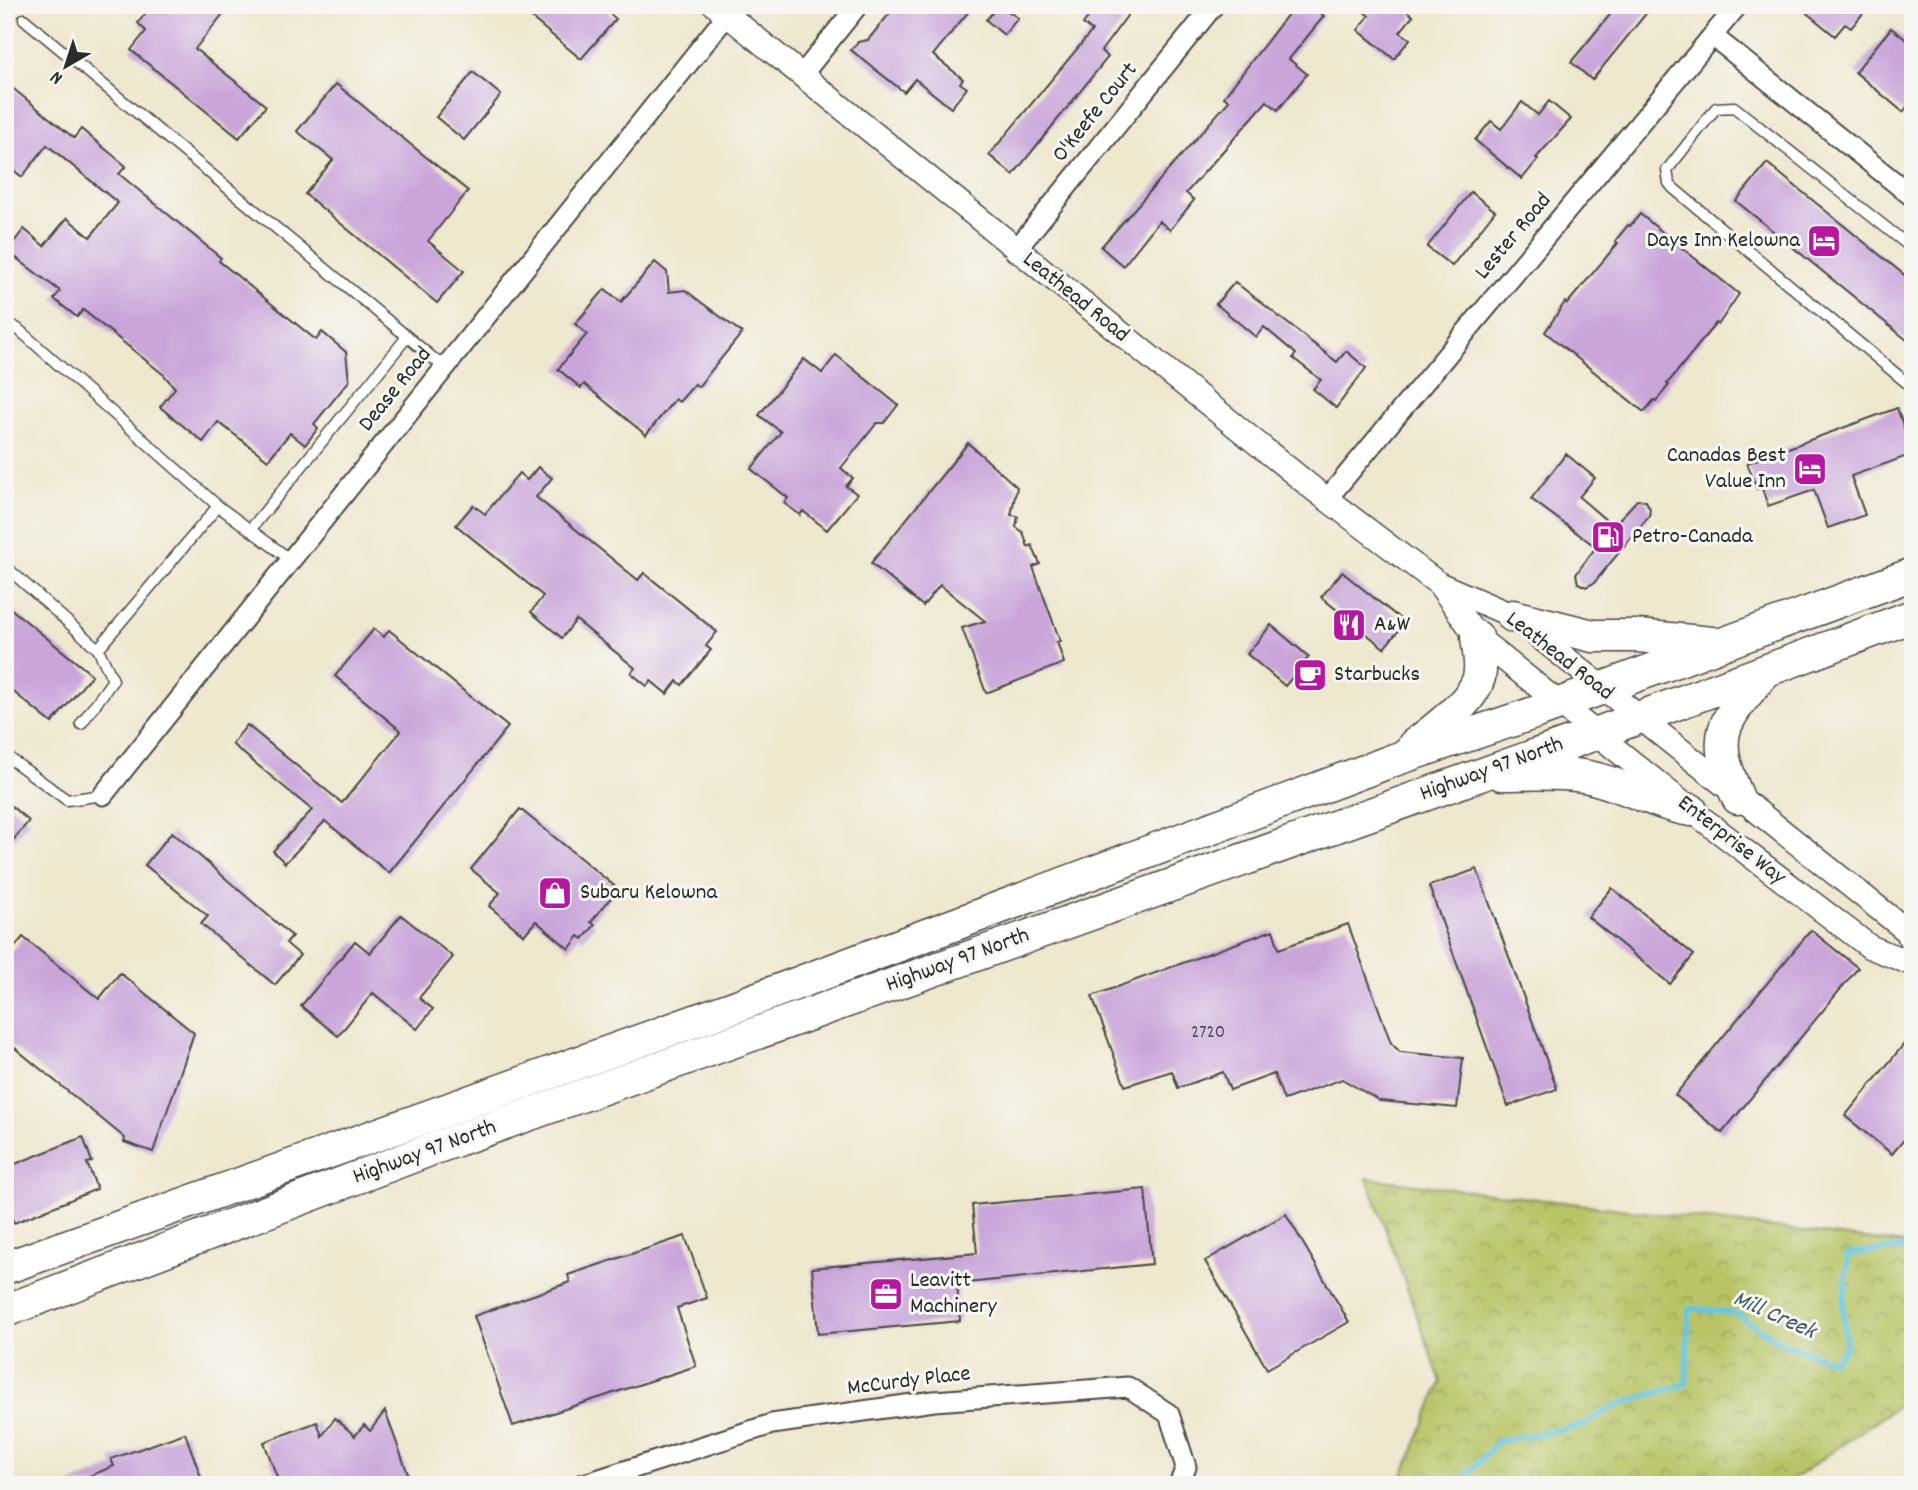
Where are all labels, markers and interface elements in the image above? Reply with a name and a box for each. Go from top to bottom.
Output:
north arrow [32,32,102,102]
street label: O'Keefe Court [1045,56,1147,170]
text: N [45,63,70,90]
street label: Lester Road [1468,186,1560,288]
hotel icon: Days Inn Kelowna [1805,222,1843,260]
place label: Days Inn Kelowna [1647,225,1801,258]
street label: Leathead Road [1014,244,1136,352]
street label: Dease Road [351,340,441,440]
place label: Canadas Best Value Inn [1667,440,1786,499]
hotel icon: Canadas Best Value Inn [1791,450,1829,488]
fuel station icon: Petro-Canada [1589,518,1627,556]
place label: Petro-Canada [1632,521,1754,554]
street label: Leathead Road [1498,604,1620,710]
restaurant icon: A&W [1330,606,1368,644]
place label: A&W [1374,609,1411,642]
cafe icon: Starbucks [1291,656,1329,694]
place label: Starbucks [1334,659,1420,692]
street label: Highway 97 North [1416,729,1568,811]
street label: Enterprise Way [1670,788,1793,894]
shop icon: Subaru Kelowna [536,874,574,912]
place label: Subaru Kelowna [580,877,718,910]
street label: Highway 97 North [882,920,1034,1002]
house number: 2720 [1191,1020,1225,1047]
street label: Highway 97 North [349,1112,501,1194]
place label: Leavitt Machinery [910,1265,998,1324]
office icon: Leavitt Machinery [867,1275,905,1313]
water label: Mill Creek [1727,1283,1823,1350]
street label: McCurdy Place [845,1358,973,1406]

